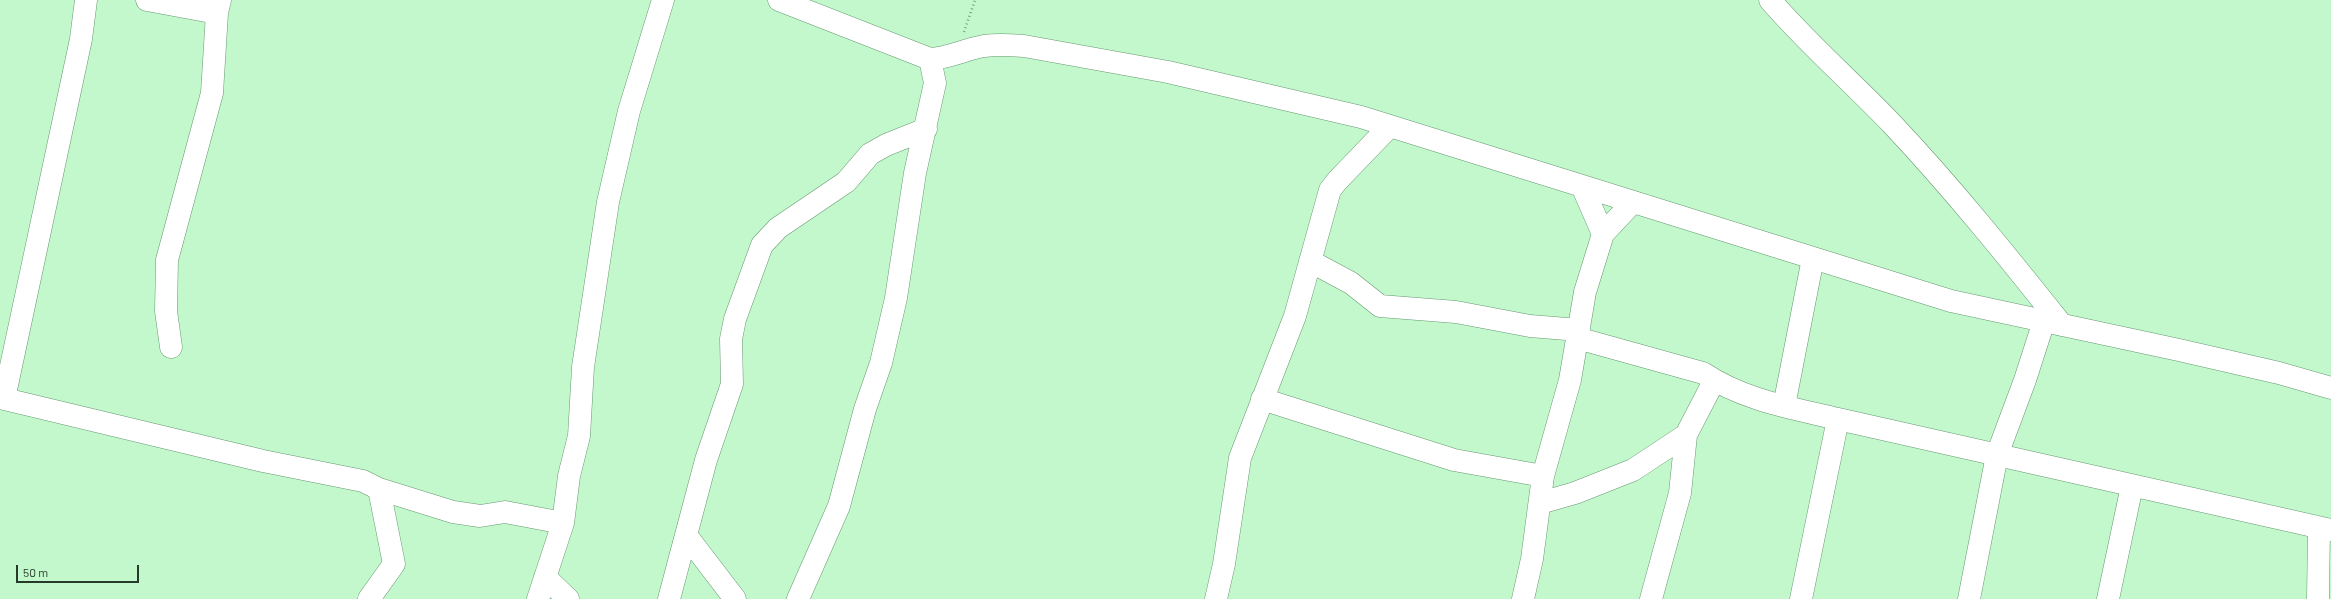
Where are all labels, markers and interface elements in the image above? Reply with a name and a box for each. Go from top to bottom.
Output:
scale bar [18,557,141,583]
text: 50 m [23,565,48,579]

